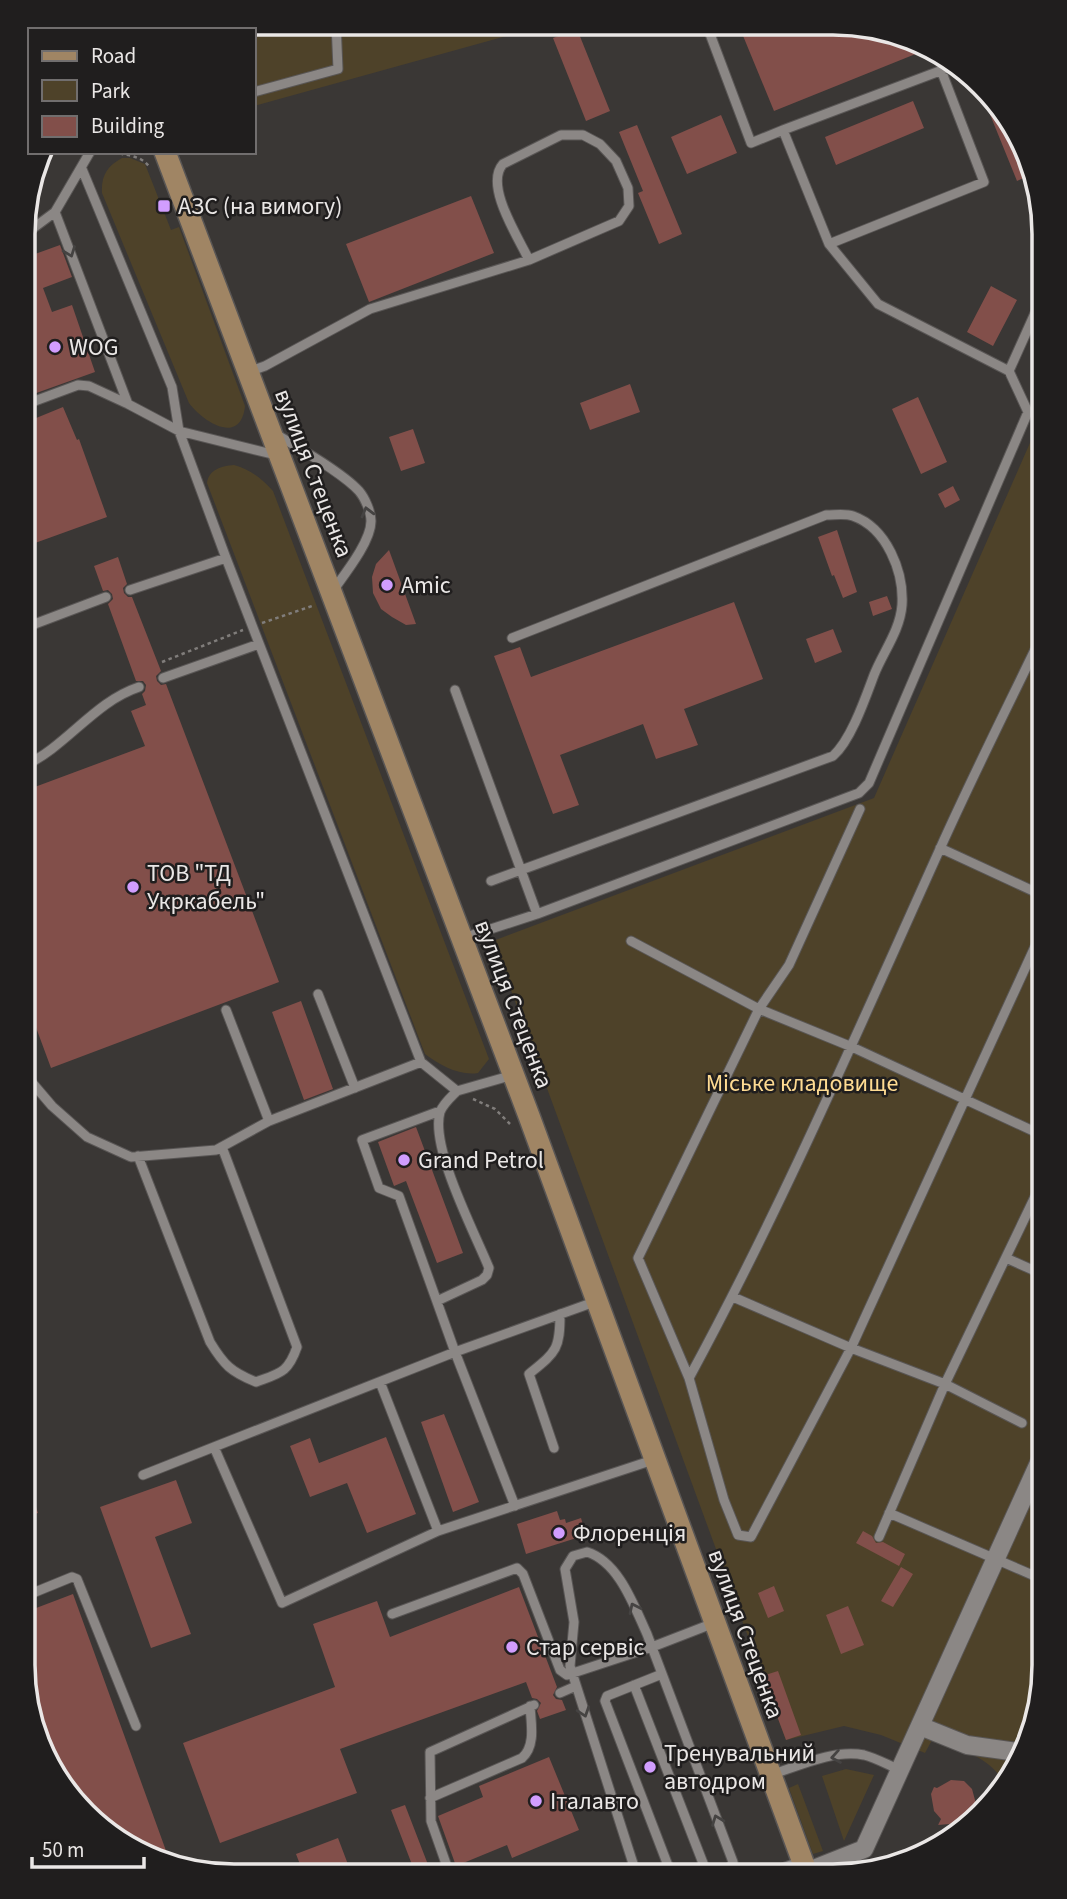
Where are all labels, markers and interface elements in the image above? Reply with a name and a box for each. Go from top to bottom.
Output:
legend [28,28,256,154]
text: Road [91,41,136,71]
text: Park [91,76,131,106]
text: Building [91,111,165,141]
place label: АЗС (на вимогу) [178,189,342,224]
marker: АЗС (на вимогу) [156,198,172,214]
one-way arrow [62,245,76,257]
place label: WOG [69,330,118,365]
marker: WOG [47,339,63,355]
street label: вулиця Стеценка [265,384,362,563]
one-way arrow [361,507,376,519]
place label: Amic [401,568,451,603]
marker: Amic [379,577,395,593]
place label: ТОВ "ТД Укркабель" [147,856,265,919]
marker: ТОВ "ТД Укркабель" [125,879,141,895]
street label: вулиця Стеценка [465,915,562,1094]
park label: Міське кладовище [706,1066,898,1101]
place label: Grand Petrol [418,1143,544,1178]
marker: Grand Petrol [396,1152,412,1168]
place label: Флоренція [573,1516,686,1551]
marker: Флоренція [551,1525,567,1541]
street label: вулиця Стеценка [699,1544,792,1724]
one-way arrow [629,1603,643,1615]
place label: Стар сервіс [526,1630,645,1665]
marker: Стар сервіс [504,1639,520,1655]
one-way arrow [576,1705,590,1717]
place label: Тренувальний автодром [664,1736,815,1799]
one-way arrow [830,1749,842,1764]
marker: Тренувальний автодром [642,1759,658,1775]
place label: Італавто [550,1784,639,1819]
marker: Італавто [528,1793,544,1809]
one-way arrow [711,1814,725,1826]
scale bar [32,1826,144,1870]
text: 50 m [42,1835,84,1865]

